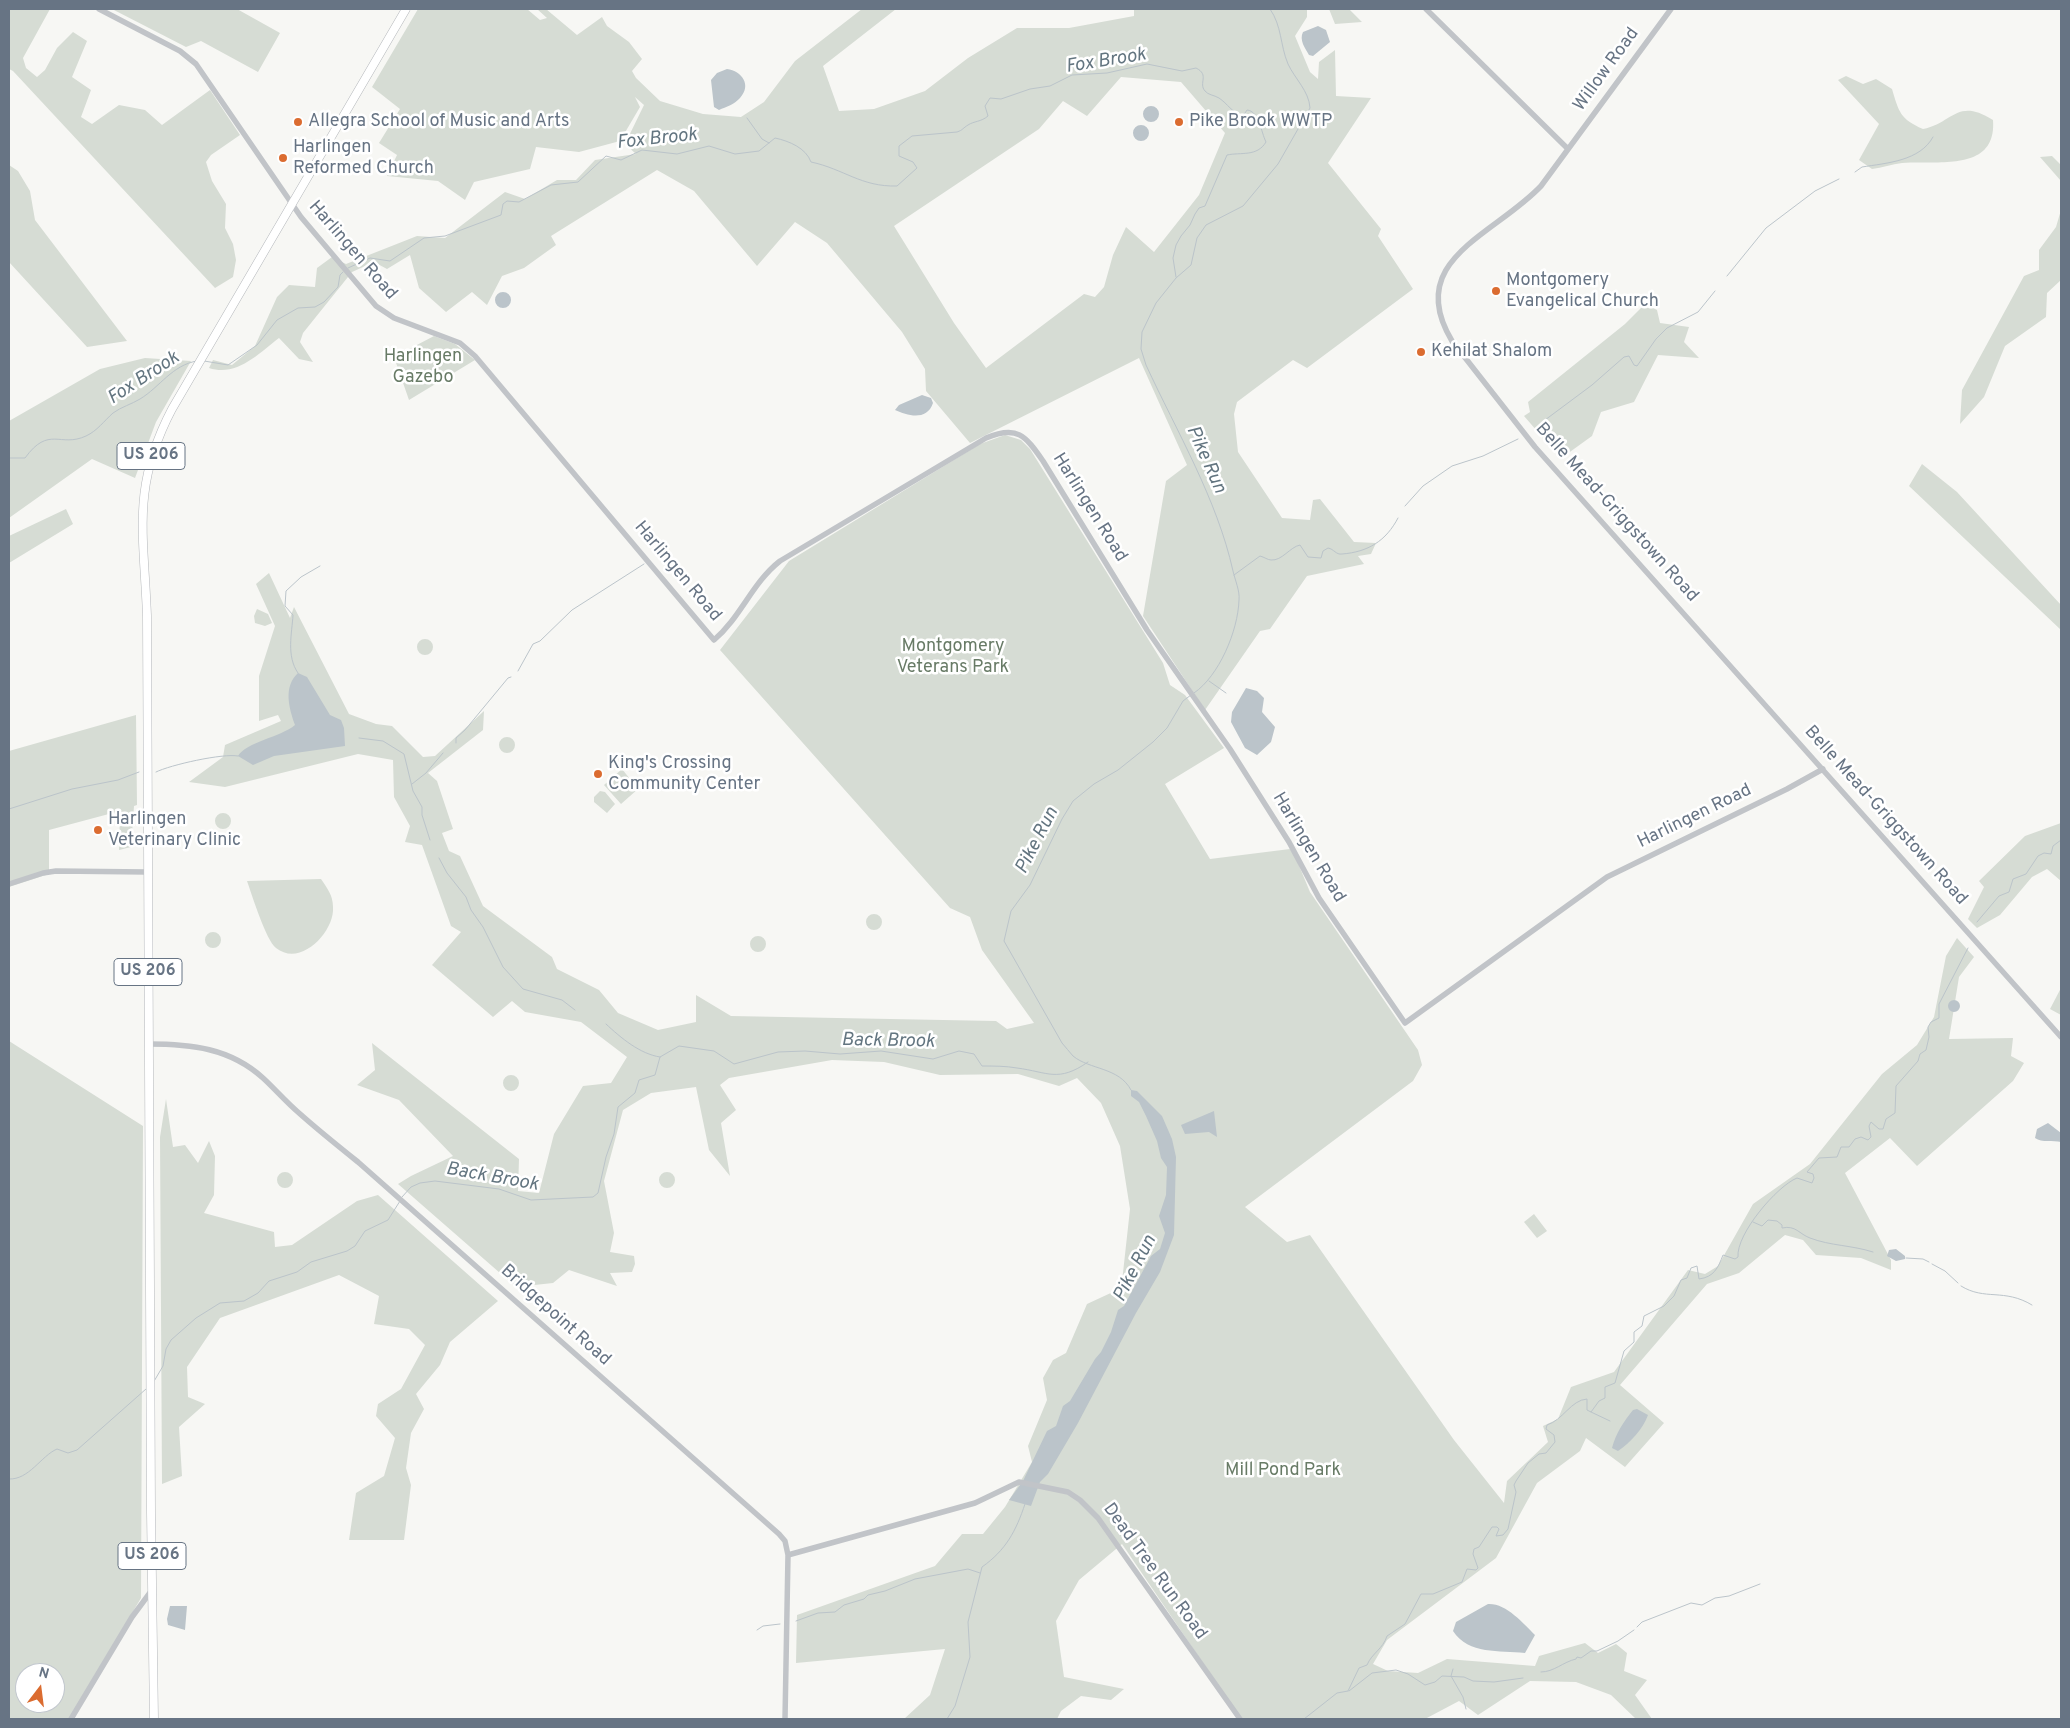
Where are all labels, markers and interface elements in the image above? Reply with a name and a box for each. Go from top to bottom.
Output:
street label: Willow Road [1570,24,1644,116]
water label: Fox Brook [1064,44,1148,80]
place label: Allegra School of Music and Arts [308,111,569,133]
place label: Pike Brook WWTP [1189,111,1332,133]
marker: Allegra School of Music and Arts [292,116,304,128]
marker: Pike Brook WWTP [1173,116,1185,128]
water label: Fox Brook [616,124,698,156]
place label: Harlingen Reformed Church [293,137,434,180]
marker: Harlingen Reformed Church [277,152,289,164]
street label: Harlingen Road [303,197,401,305]
place label: Montgomery Evangelical Church [1506,270,1659,312]
marker: Montgomery Evangelical Church [1490,285,1502,297]
place label: Kehilat Shalom [1431,341,1552,363]
park label: Harlingen Gazebo [384,346,462,388]
marker: Kehilat Shalom [1415,346,1427,358]
water label: Fox Brook [104,347,184,411]
street label: Belle Mead-Griggstown Road [1530,419,1702,607]
water label: Pike Run [1180,423,1230,497]
road number: US 206 [117,442,185,470]
street label: Harlingen Road [1047,450,1131,566]
street label: Harlingen Road [629,517,725,627]
park label: Montgomery Veterans Park [897,636,1009,679]
street label: Belle Mead-Griggstown Road [1799,722,1971,910]
place label: King's Crossing Community Center [608,753,761,796]
marker: King's Crossing Community Center [592,768,604,780]
street label: Harlingen Road [1634,780,1756,854]
street label: Harlingen Road [1267,789,1349,907]
water label: Pike Run [1012,804,1064,878]
place label: Harlingen Veterinary Clinic [108,809,241,852]
marker: Harlingen Veterinary Clinic [92,824,104,836]
road number: US 206 [114,959,182,986]
water label: Back Brook [841,1030,935,1054]
water label: Back Brook [444,1159,540,1197]
water label: Pike Run [1110,1232,1162,1306]
street label: Bridgepoint Road [495,1261,615,1371]
park label: Mill Pond Park [1225,1460,1341,1482]
street label: Dead Tree Run Road [1097,1500,1211,1644]
road number: US 206 [118,1542,186,1570]
north arrow [15,1663,65,1713]
text: N [37,1664,51,1684]

